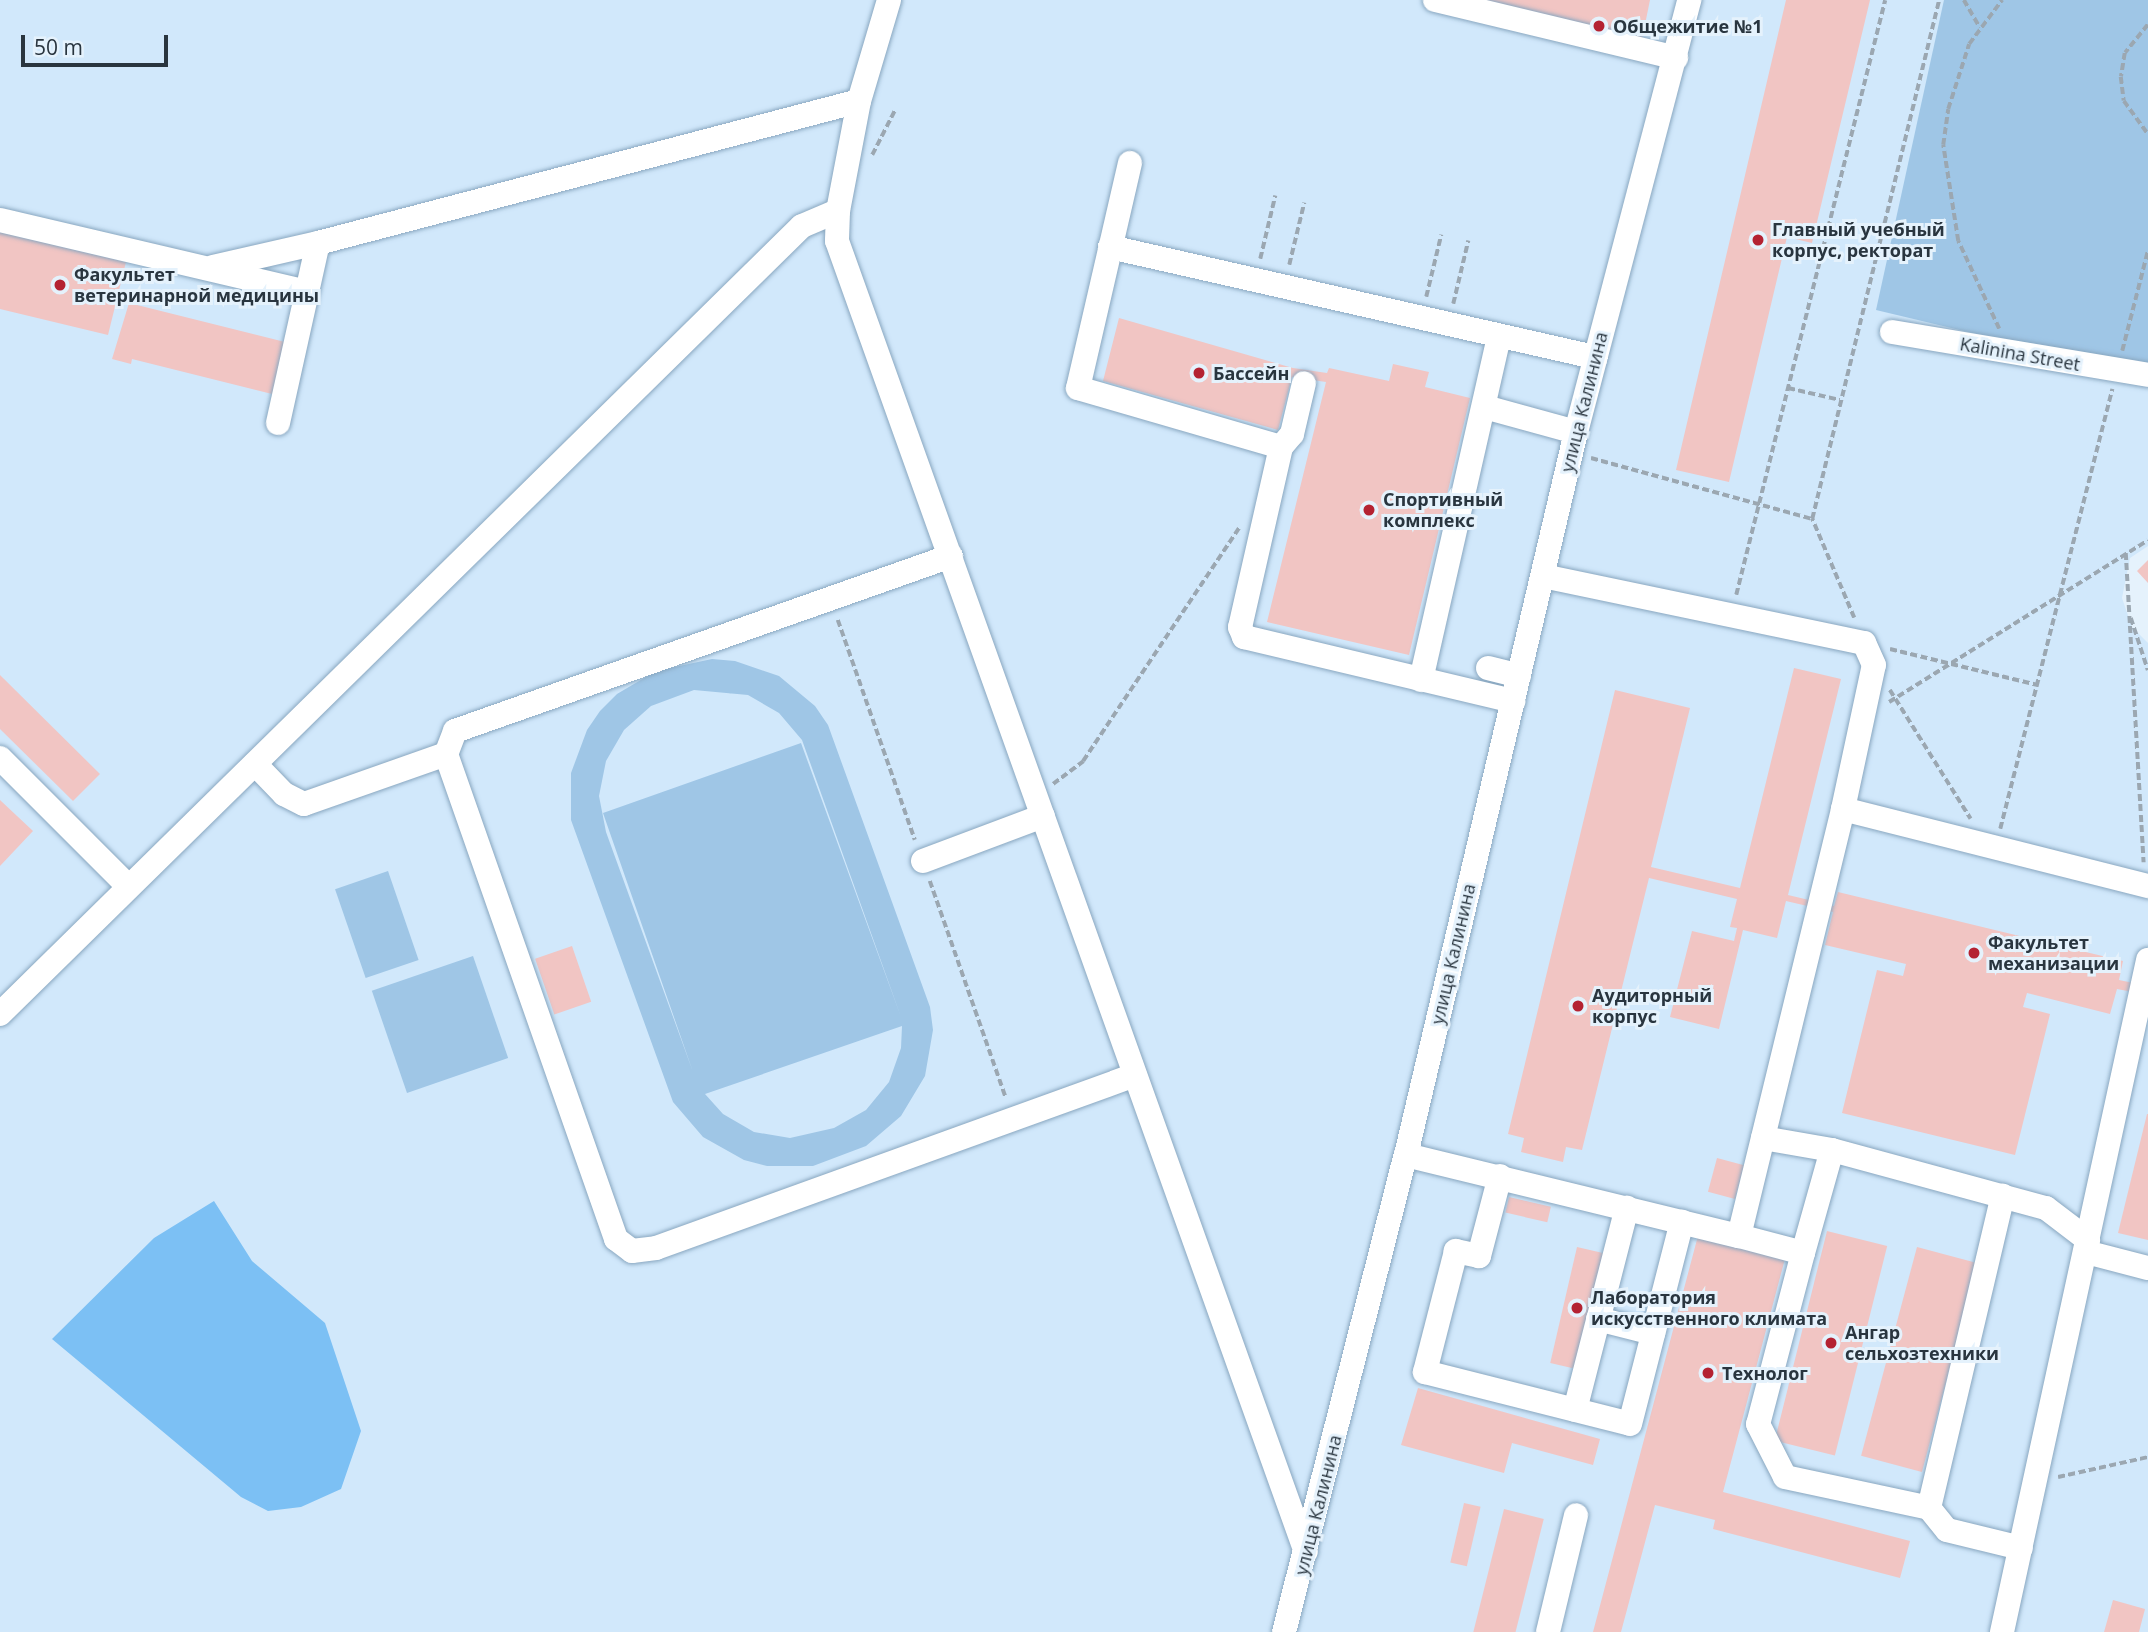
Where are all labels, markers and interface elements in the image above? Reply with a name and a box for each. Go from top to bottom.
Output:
place label: Общежитие №1 [1613,15,1763,37]
marker: Общежитие №1 [1591,18,1607,34]
scale bar [24,21,172,65]
text: 50 m [34,33,83,61]
place label: Главный учебный корпус, ректорат [1772,219,1945,262]
marker: Главный учебный корпус, ректорат [1750,232,1766,248]
place label: Факультет ветеринарной медицины [74,264,319,306]
marker: Факультет ветеринарной медицины [52,277,68,293]
street label: улица Калинина [1556,330,1612,474]
street label: Kalinina Street [1958,333,2082,375]
place label: Бассейн [1213,362,1289,384]
marker: Бассейн [1191,365,1207,381]
place label: Спортивный комплекс [1383,489,1503,532]
marker: Спортивный комплекс [1361,502,1377,518]
street label: улица Калинина [1426,882,1480,1026]
place label: Факультет механизации [1988,932,2119,974]
marker: Факультет механизации [1966,945,1982,961]
place label: Аудиторный корпус [1592,985,1712,1028]
marker: Аудиторный корпус [1570,998,1586,1014]
place label: Лаборатория искусственного климата [1591,1287,1827,1330]
marker: Лаборатория искусственного климата [1569,1300,1585,1316]
place label: Ангар сельхозтехники [1845,1322,1999,1364]
marker: Ангар сельхозтехники [1823,1335,1839,1351]
place label: Технолог [1722,1362,1808,1384]
marker: Технолог [1700,1365,1716,1381]
street label: улица Калинина [1290,1433,1346,1577]

